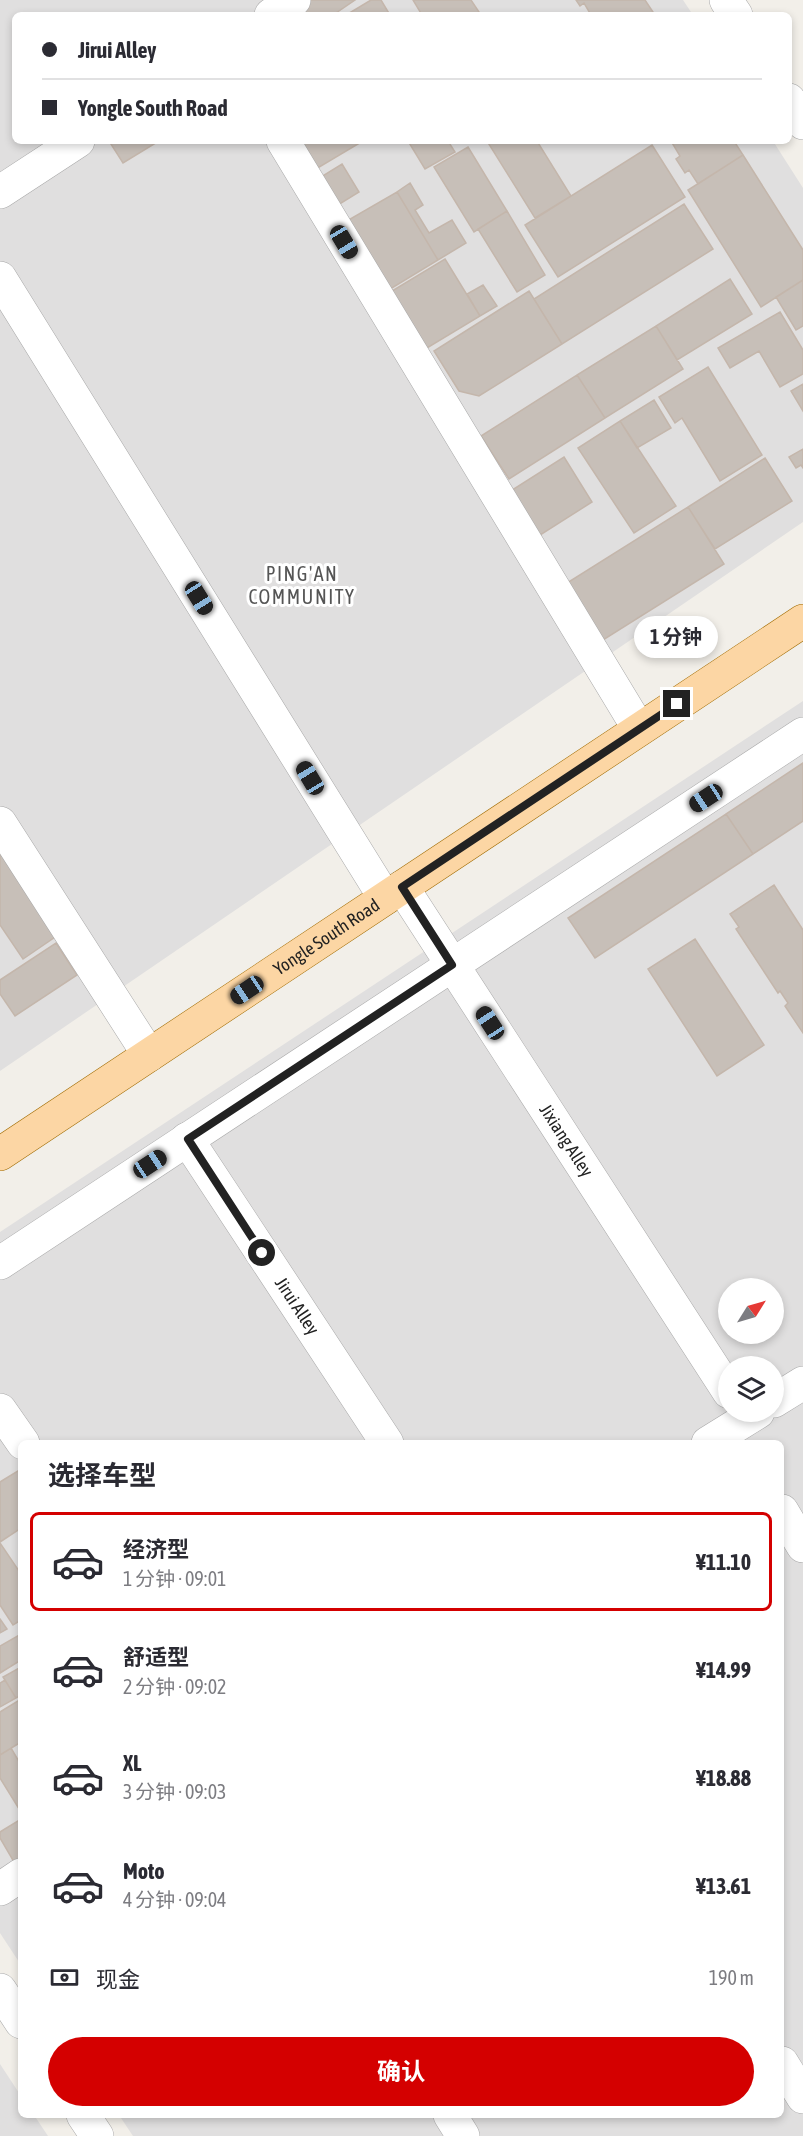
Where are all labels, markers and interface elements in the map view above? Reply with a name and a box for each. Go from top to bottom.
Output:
text: Jirui Alley [78,37,156,63]
text: Yongle South Road [78,95,228,121]
car [327,222,361,262]
district label: PING'AN COMMUNITY [249,562,355,608]
car [182,578,216,618]
callout: 1 分钟 [635,617,719,659]
text: 1 分钟 [650,625,702,648]
route end [663,690,690,717]
car [293,758,327,798]
car [686,781,726,815]
street label: Yongle South Road [269,894,383,979]
car [227,972,267,1008]
car [473,1003,507,1043]
street label: Jixiang Alley [535,1100,598,1180]
car [130,1147,170,1181]
route start [248,1239,275,1266]
street label: Jirui Alley [271,1273,324,1338]
north arrow [718,1278,784,1344]
map controls [718,1278,784,1422]
button: layers [718,1356,784,1422]
text: 选择车型 [48,1460,156,1491]
icon: car [51,1535,105,1589]
text: 经济型 [123,1536,189,1562]
text: ¥11.10 [696,1549,751,1575]
text: 1 分钟 · 09:01 [123,1567,226,1590]
icon: car [51,1643,105,1697]
text: 舒适型 [123,1644,189,1670]
text: ¥14.99 [696,1657,751,1683]
text: 2 分钟 · 09:02 [123,1675,226,1698]
text: XL [123,1750,141,1776]
icon: car [51,1751,105,1805]
text: ¥18.88 [696,1765,751,1791]
text: 3 分钟 · 09:03 [123,1780,226,1803]
text: Moto [123,1858,165,1884]
icon: car [51,1859,105,1913]
text: ¥13.61 [696,1873,751,1899]
text: 4 分钟 · 09:04 [123,1888,226,1911]
icon: cash [48,1961,81,1994]
text: 现金 [96,1966,140,1992]
text: 190 m [709,1966,754,1989]
button: 确认 [48,2037,754,2106]

